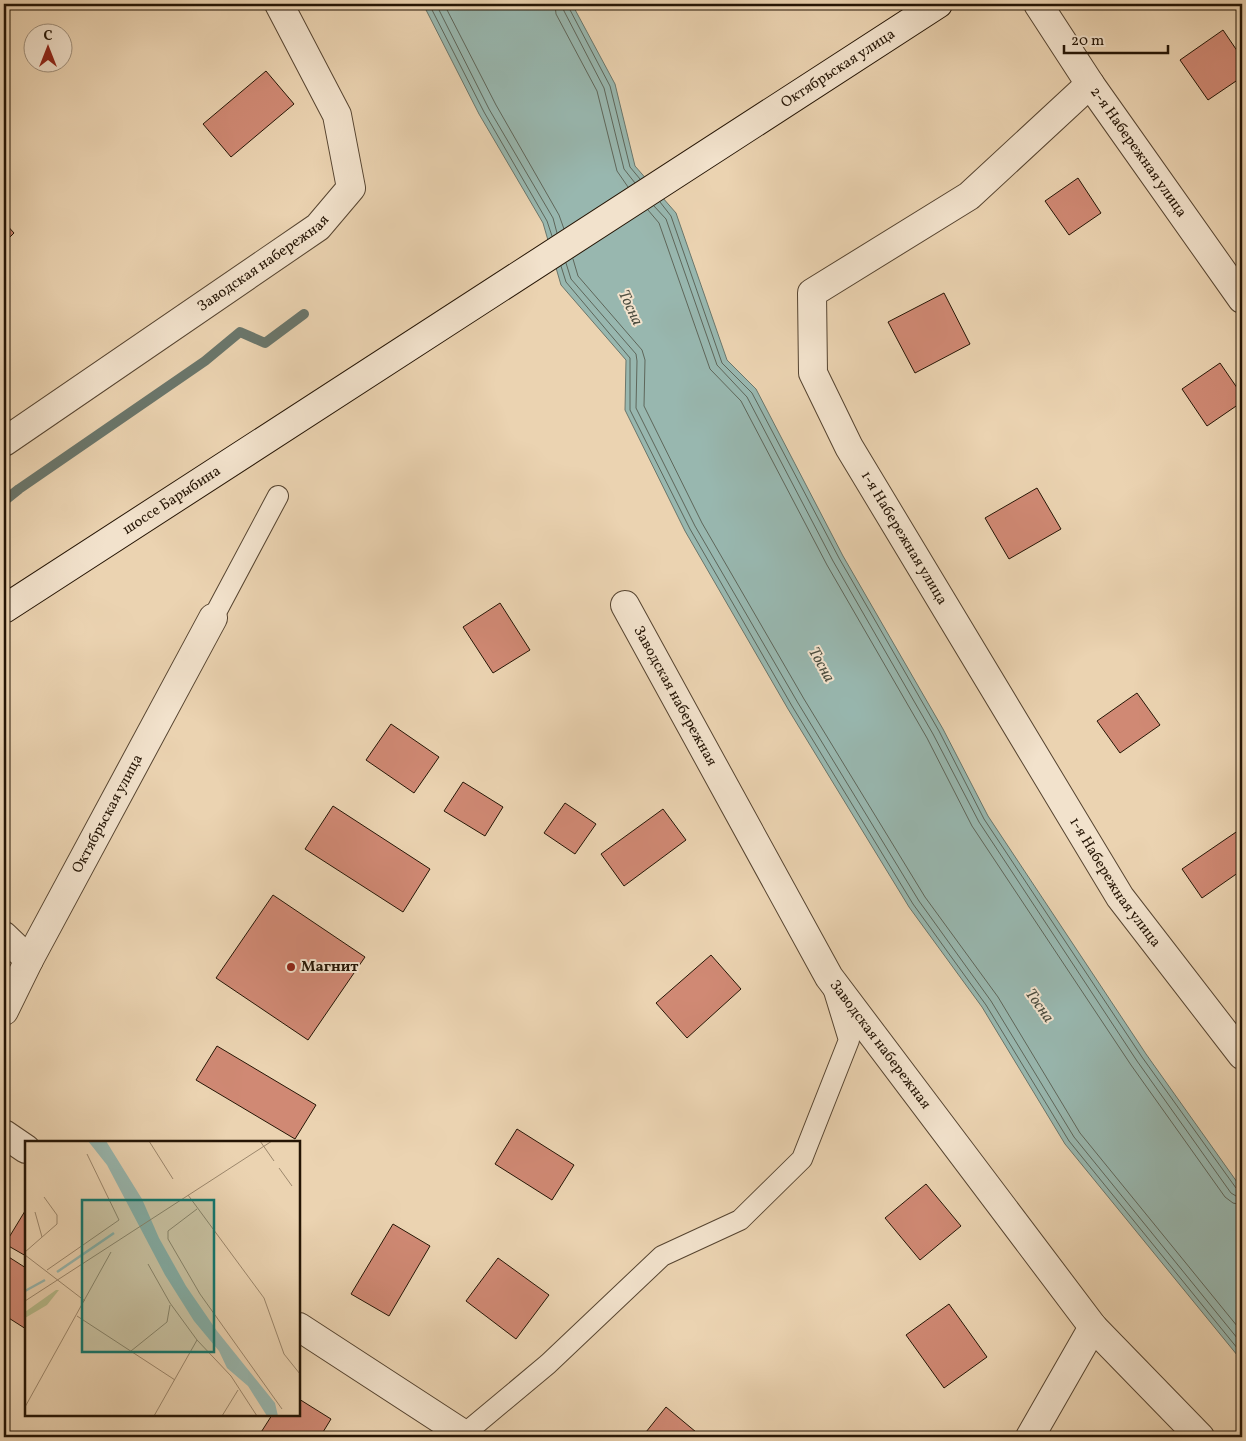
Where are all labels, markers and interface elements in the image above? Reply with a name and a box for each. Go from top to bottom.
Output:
north arrow [22,22,72,72]
scale bar [1064,22,1167,54]
street label: Октябрьская улица [777,24,900,113]
text: С [43,27,53,46]
text: 20 m [1071,31,1104,52]
street label: 2-я Набережная улица [1085,83,1192,222]
street label: Заводская набережная [193,210,334,317]
water label: Тосна [612,287,648,330]
street label: шоссе Барыбина [119,461,225,540]
street label: 1-я Набережная улица [855,467,952,609]
street label: Заводская набережная [628,622,722,770]
water label: Тосна [802,644,840,687]
street label: Октябрьская улица [67,750,148,877]
street label: 1-я Набережная улица [1064,813,1166,952]
place label: Магнит [301,957,359,978]
marker: Магнит [285,961,297,973]
street label: Заводская набережная [824,976,936,1114]
water label: Тосна [1019,985,1059,1028]
inset map [25,1141,300,1416]

